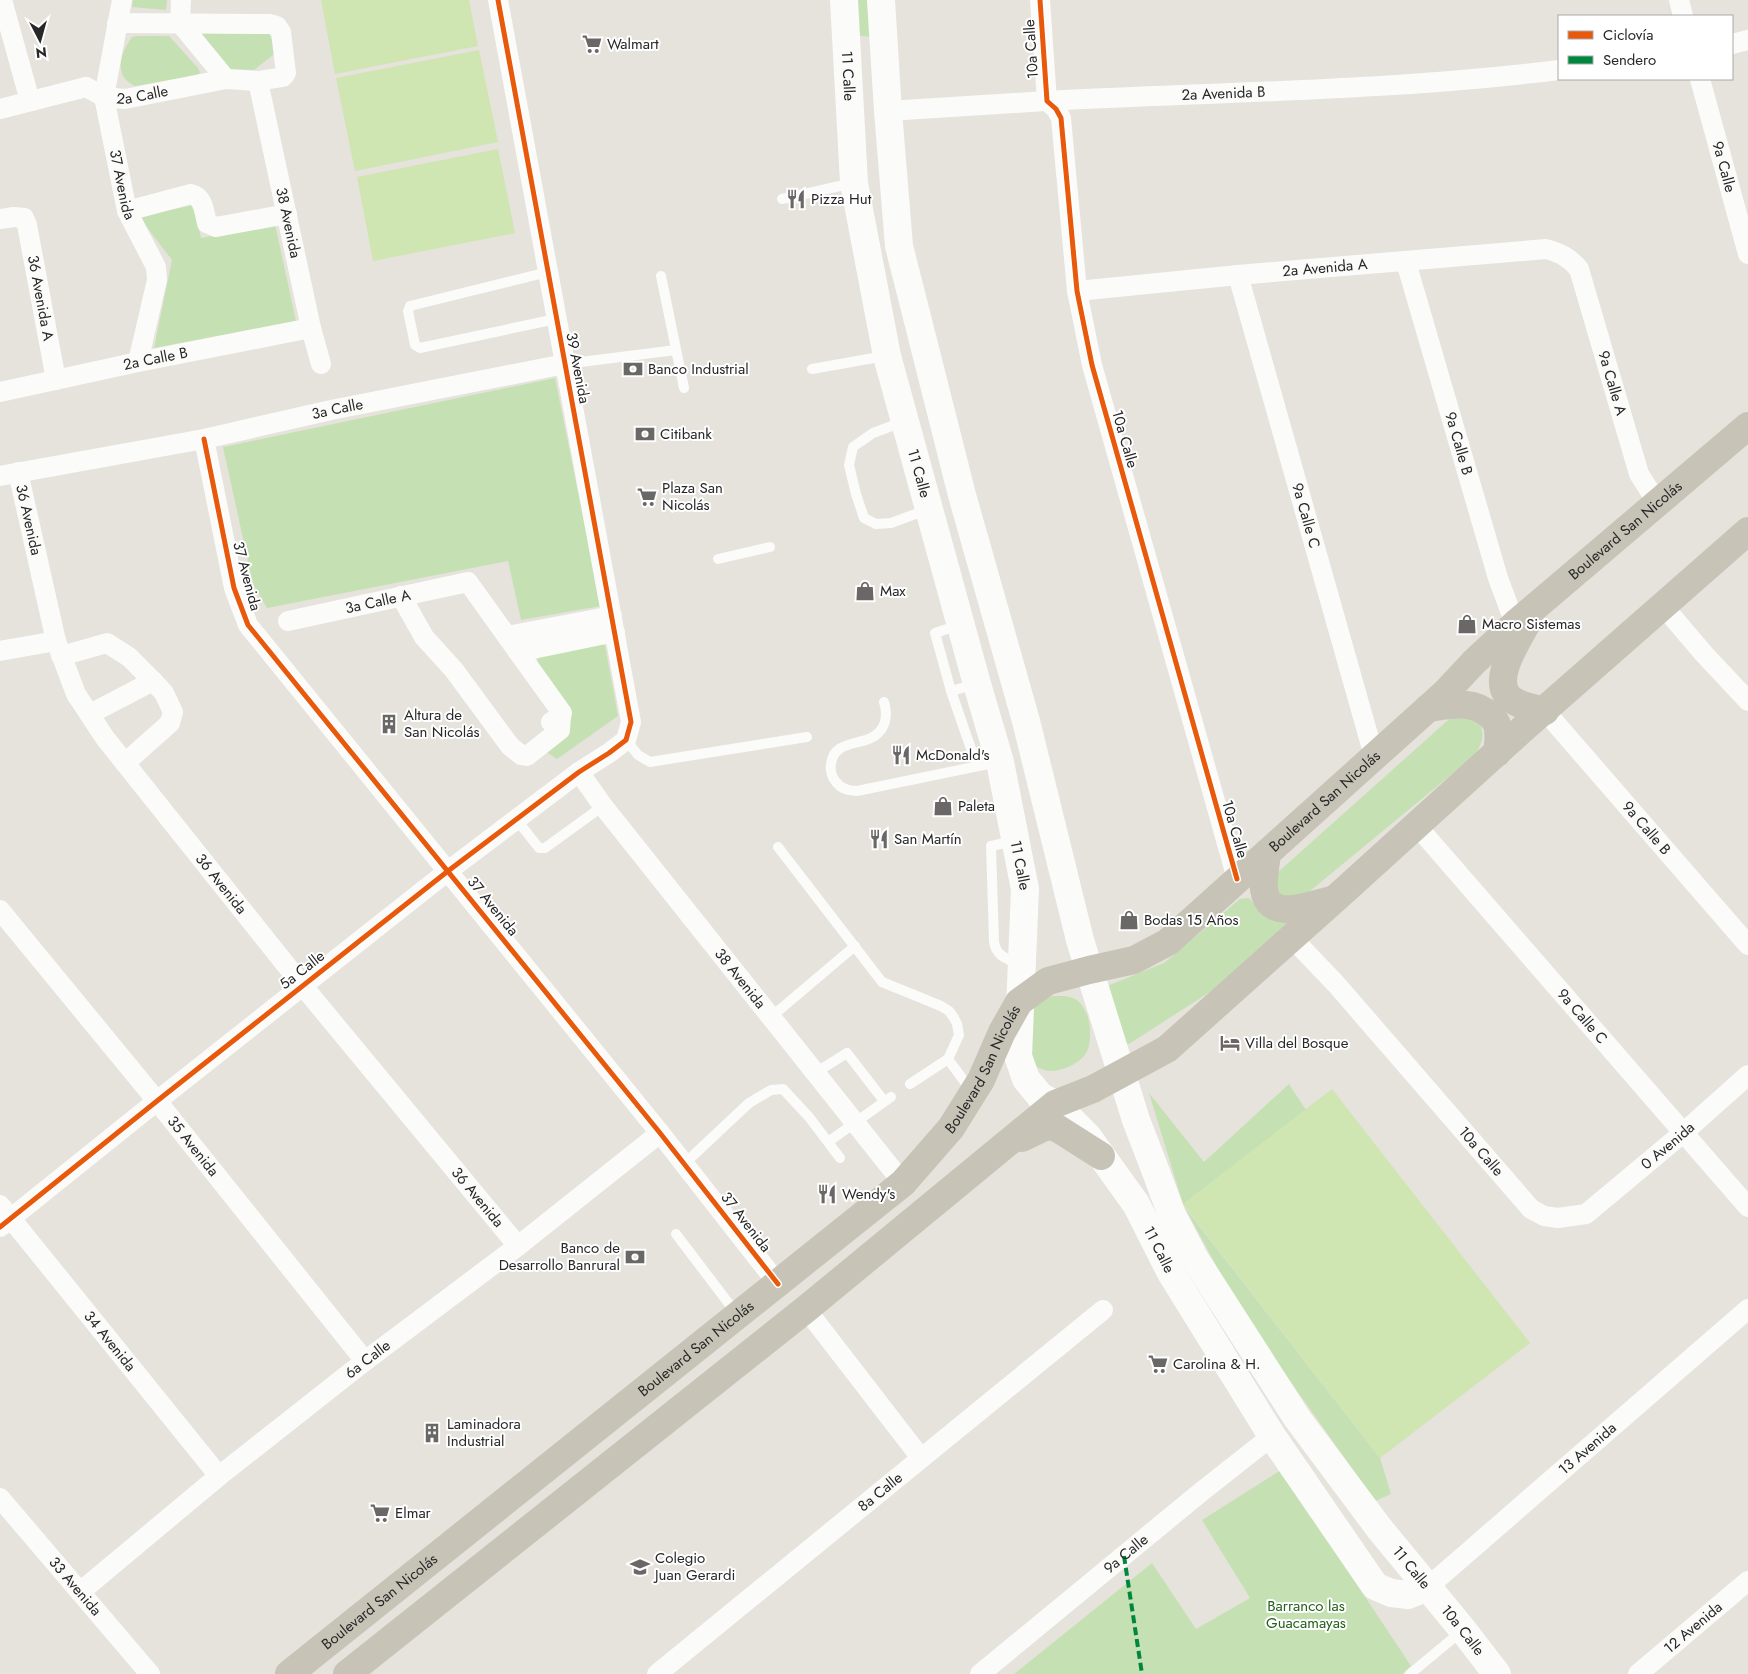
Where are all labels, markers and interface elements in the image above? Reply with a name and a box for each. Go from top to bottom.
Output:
north arrow [15,15,65,65]
legend [1558,15,1733,80]
street label: 10a Calle [1018,18,1044,79]
text: Ciclovía [1603,24,1653,46]
supermarket icon: Walmart [581,33,603,55]
place label: Walmart [607,33,659,55]
text: N [35,42,48,63]
text: Sendero [1603,49,1656,71]
street label: 11 Calle [836,50,861,102]
street label: 2a Calle [115,80,170,110]
street label: 2a Avenida B [1181,81,1266,106]
street label: 9a Calle [1707,139,1742,195]
street label: 37 Avenida [104,147,141,224]
street label: 38 Avenida [270,185,307,260]
restaurant icon: Pizza Hut [785,188,807,210]
place label: Pizza Hut [811,188,872,210]
street label: 36 Avenida A [22,253,59,343]
street label: 2a Avenida A [1281,253,1369,282]
street label: 39 Avenida [560,331,596,405]
street label: 2a Calle B [121,341,190,376]
street label: 9a Calle A [1592,348,1632,418]
bank icon: Banco Industrial [622,358,644,380]
place label: Banco Industrial [648,358,749,380]
street label: 3a Calle [309,393,365,425]
street label: 10a Calle [1106,407,1144,471]
street label: 9a Calle B [1439,409,1478,478]
bank icon: Citibank [634,423,656,445]
place label: Citibank [660,423,712,445]
street label: 11 Calle [902,446,936,501]
street label: Boulevard San Nicolás [1564,476,1687,585]
place label: Plaza San Nicolás [662,477,723,516]
street label: 9a Calle C [1286,480,1326,551]
street label: 36 Avenida [10,482,47,557]
supermarket icon: Plaza San Nicolás [636,486,658,508]
street label: 37 Avenida [227,539,267,613]
shop icon: Max [854,580,876,602]
place label: Max [880,580,906,602]
street label: 3a Calle A [343,584,413,619]
shop icon: Macro Sistemas [1456,613,1478,635]
place label: Macro Sistemas [1482,613,1581,635]
place label: Altura de San Nicolás [404,704,479,743]
building icon: Altura de San Nicolás [378,713,400,735]
restaurant icon: McDonald's [890,744,912,766]
place label: McDonald's [916,744,990,766]
street label: Boulevard San Nicolás [1264,745,1385,857]
shop icon: Paleta [932,795,954,817]
place label: Paleta [958,795,995,817]
street label: 9a Calle B [1617,796,1676,860]
street label: 10a Calle [1216,797,1254,861]
restaurant icon: San Martín [868,828,890,850]
place label: San Martín [894,828,962,850]
street label: 11 Calle [1005,838,1036,892]
street label: 36 Avenida [190,849,252,919]
street label: 37 Avenida [462,871,524,941]
shop icon: Bodas 15 Años [1118,909,1140,931]
place label: Bodas 15 Años [1144,909,1239,931]
street label: 38 Avenida [709,944,771,1013]
street label: 5a Calle [275,945,330,995]
street label: 9a Calle C [1552,984,1613,1049]
street label: Boulevard San Nicolás [940,1001,1026,1139]
hotel icon: Villa del Bosque [1219,1032,1241,1054]
place label: Villa del Bosque [1245,1032,1349,1054]
street label: 35 Avenida [162,1111,224,1181]
street label: 0 Avenida [1636,1117,1699,1175]
street label: 10a Calle [1453,1122,1509,1181]
street label: 36 Avenida [446,1162,509,1232]
restaurant icon: Wendy's [816,1183,838,1205]
place label: Wendy's [842,1183,895,1205]
street label: 37 Avenida [715,1187,777,1257]
street label: 11 Calle [1138,1222,1180,1277]
place label: Banco de Desarrollo Banrural [499,1237,620,1276]
bank icon: Banco de Desarrollo Banrural [624,1246,646,1268]
street label: Boulevard San Nicolás [633,1295,759,1402]
street label: 34 Avenida [79,1306,141,1376]
street label: 6a Calle [340,1334,395,1384]
supermarket icon: Carolina & H. [1147,1353,1169,1375]
place label: Carolina & H. [1173,1353,1260,1375]
place label: Laminadora Industrial [447,1413,521,1452]
street label: 13 Avenida [1554,1417,1621,1480]
building icon: Laminadora Industrial [421,1422,443,1444]
street label: 8a Calle [853,1467,907,1517]
supermarket icon: Elmar [369,1502,391,1524]
place label: Elmar [395,1502,432,1524]
street label: 9a Calle [1099,1529,1153,1579]
street label: 11 Calle [1387,1541,1436,1594]
place label: Colegio Juan Gerardi [653,1547,735,1586]
street label: Boulevard San Nicolás [317,1548,442,1655]
street label: 33 Avenida [44,1552,107,1621]
school or university icon: Colegio Juan Gerardi [629,1556,651,1578]
park label: Barranco las Guacamayas [1266,1595,1346,1634]
street label: 12 Avenida [1659,1596,1727,1659]
street label: 10a Calle [1436,1600,1490,1661]

